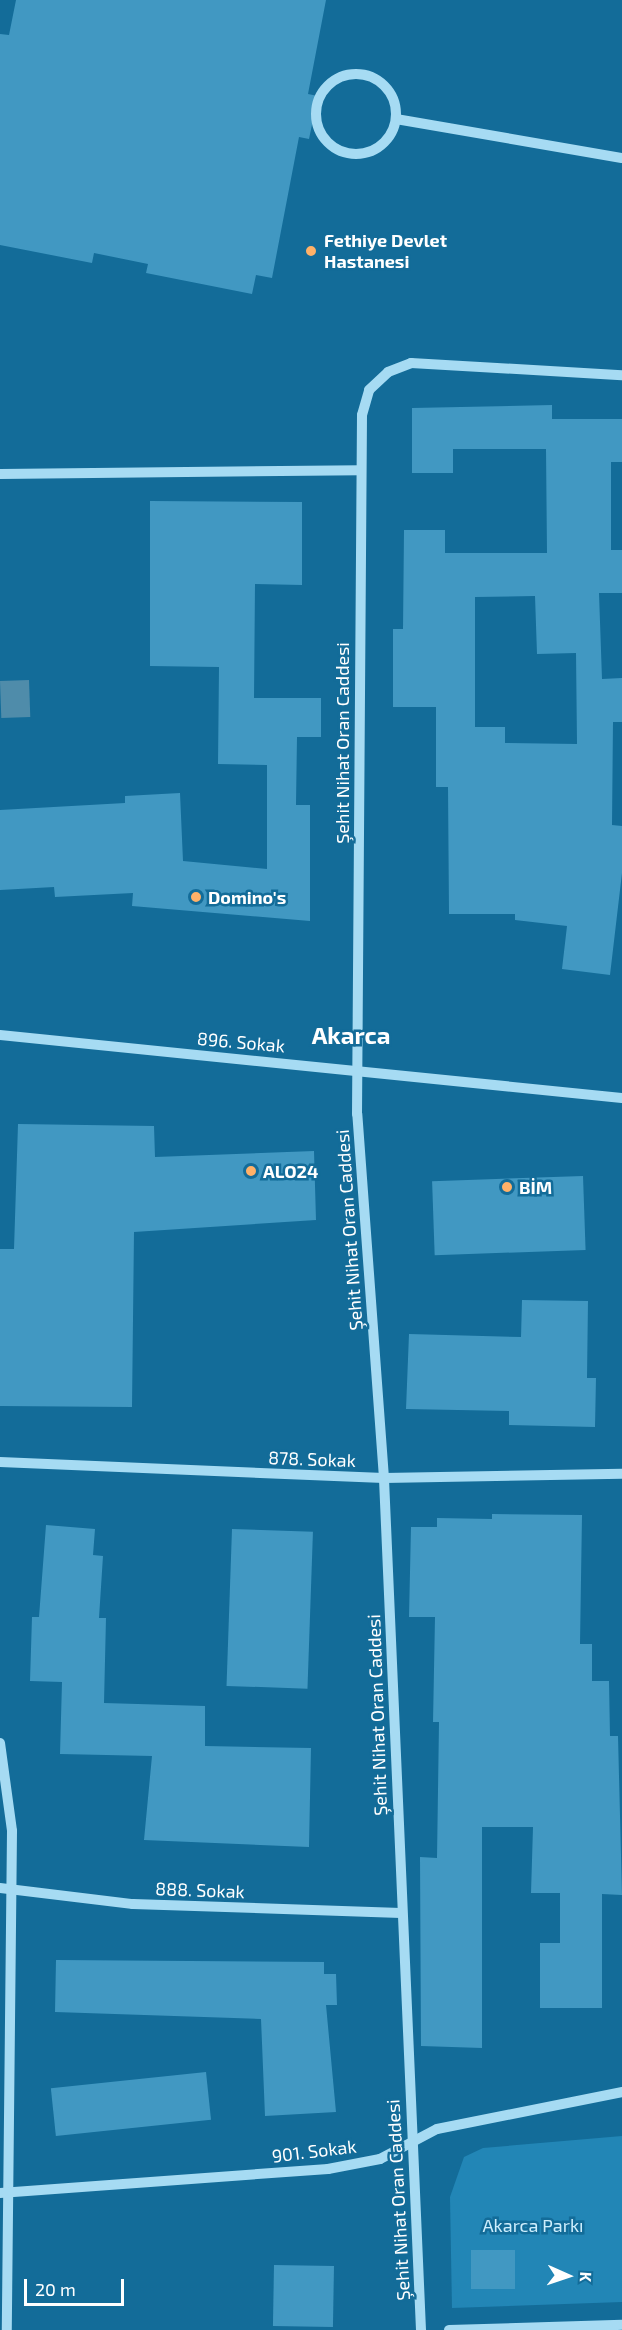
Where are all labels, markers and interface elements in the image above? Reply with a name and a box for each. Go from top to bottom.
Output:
place label: Fethiye Devlet Hastanesi [324,230,447,272]
marker: Fethiye Devlet Hastanesi [302,242,320,260]
street label: Şehit Nihat Oran Caddesi [331,642,353,844]
place label: Domino's [208,886,286,908]
marker: Domino's [189,890,203,904]
district label: Akarca [312,1021,390,1049]
street label: 896. Sokak [196,1027,286,1057]
street label: Şehit Nihat Oran Caddesi [331,1129,367,1331]
place label: ALO24 [263,1160,319,1182]
marker: ALO24 [244,1164,258,1178]
place label: BİM [519,1176,552,1198]
marker: BİM [500,1180,514,1194]
street label: 878. Sokak [268,1447,356,1471]
street label: Şehit Nihat Oran Caddesi [363,1614,391,1816]
street label: 888. Sokak [155,1878,245,1902]
street label: Şehit Nihat Oran Caddesi [382,2099,414,2301]
street label: 901. Sokak [271,2135,357,2167]
park label: Akarca Parkı [482,2214,584,2236]
north arrow [538,2246,598,2306]
scale bar [27,2267,128,2305]
text: K [577,2271,596,2283]
text: 20 m [35,2278,76,2300]

